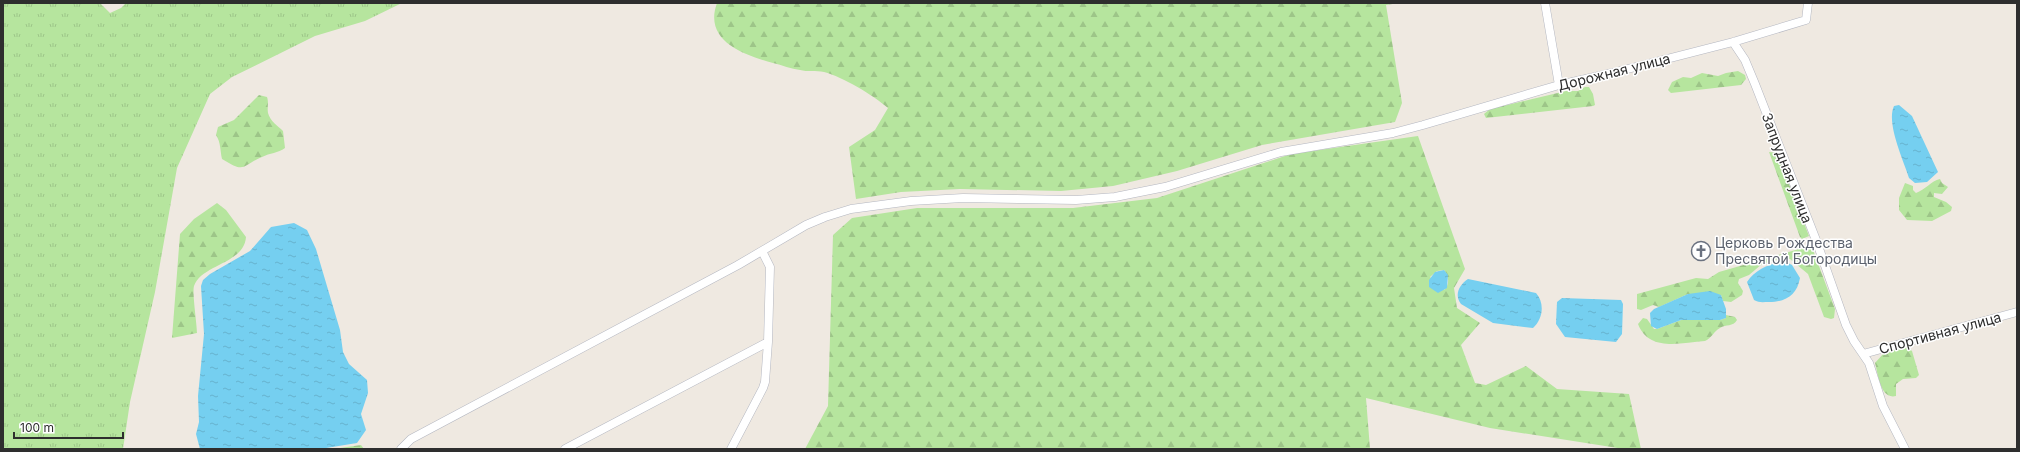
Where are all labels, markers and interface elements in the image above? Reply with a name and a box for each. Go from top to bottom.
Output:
street label: Дорожная улица [1556,49,1672,94]
street label: Запрудная улица [1759,110,1816,225]
place label: Церковь Рождества Пресвятой Богородицы [1715,234,1877,267]
church icon: Церковь Рождества Пресвятой Богородицы [1690,240,1712,262]
street label: Спортивная улица [1877,308,2003,357]
scale bar [14,414,123,440]
text: 100 m [20,420,54,435]

